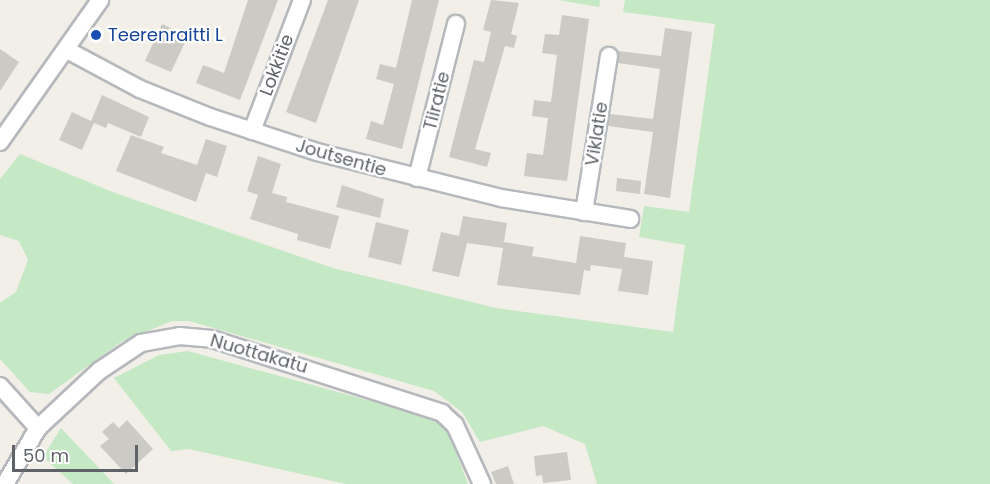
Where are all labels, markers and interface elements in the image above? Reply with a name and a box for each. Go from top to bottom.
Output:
place label: Teerenraitti L [108,24,223,46]
marker: Teerenraitti L [89,28,103,42]
street label: Lokkitie [255,31,299,99]
street label: Tiiratie [419,69,455,133]
street label: Viklatie [581,100,613,168]
street label: Joutsentie [293,135,389,181]
street label: Nuottakatu [208,330,310,378]
scale bar [15,433,141,471]
text: 50 m [23,443,69,468]

